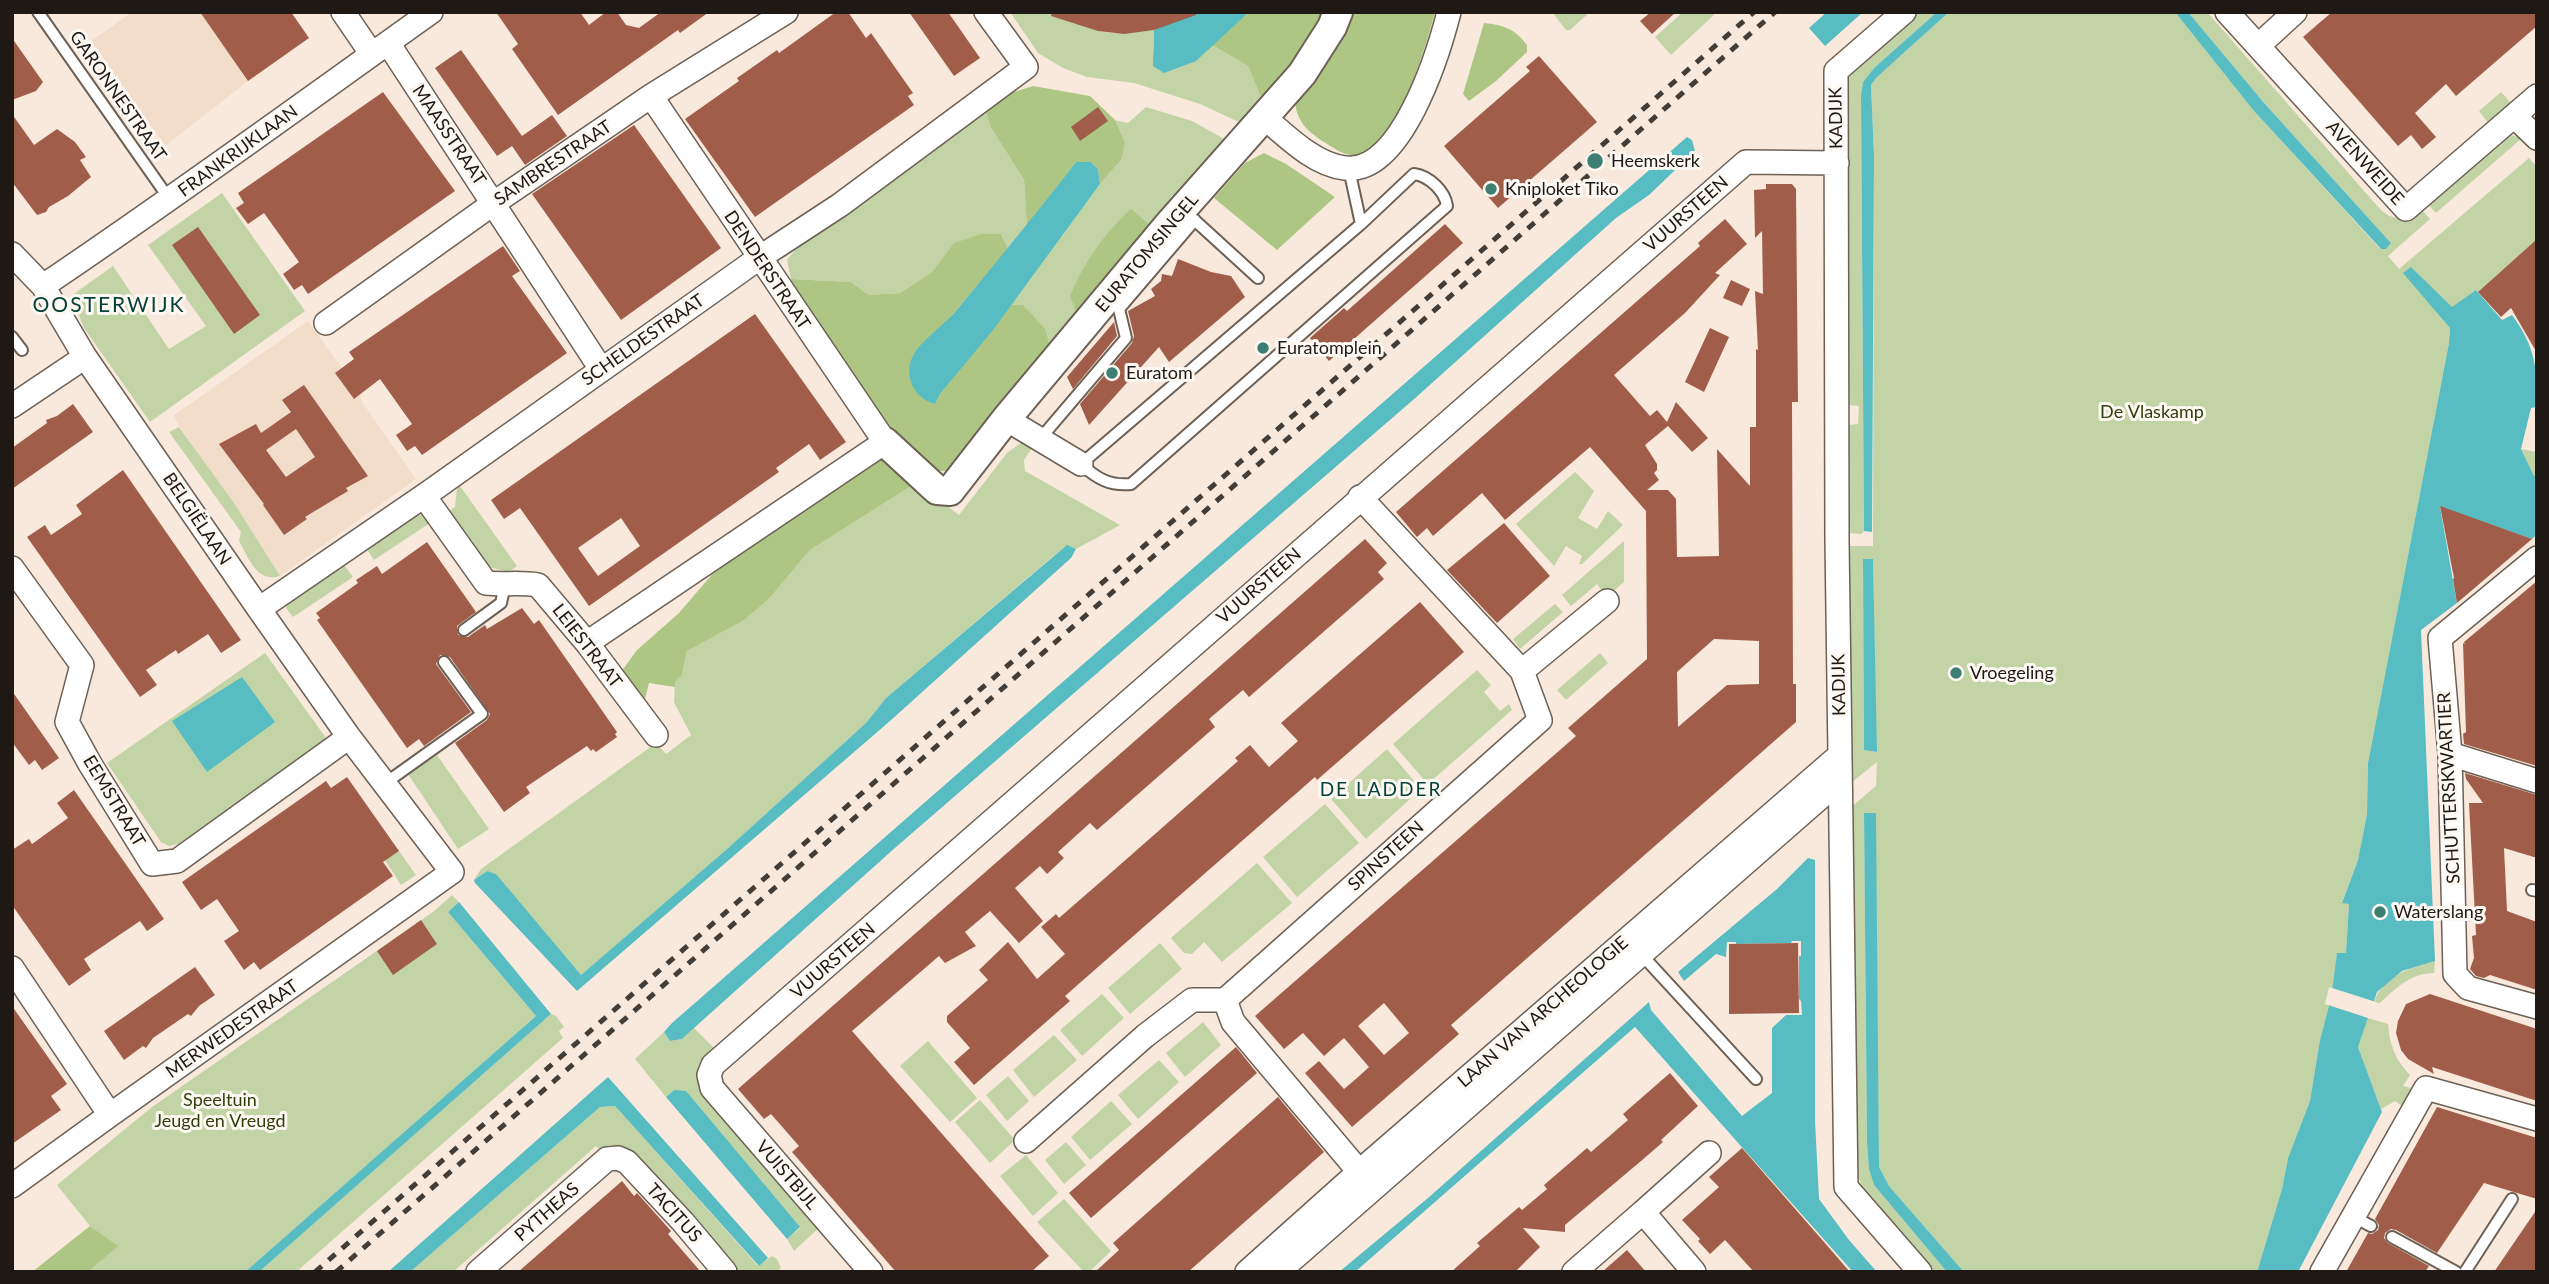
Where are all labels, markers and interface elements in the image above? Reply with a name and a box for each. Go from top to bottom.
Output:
street label: GARONNESTRAAT [65,27,171,165]
street label: MAASSTRAAT [408,81,490,189]
street label: KADIJK [1825,87,1847,149]
street label: FRANKRIJKLAAN [174,100,302,202]
street label: SAMBRESTRAAT [490,116,616,210]
street label: AVENWEIDE [2322,116,2408,210]
place label: Heemskerk [1611,150,1700,172]
marker: Heemskerk [1585,151,1605,171]
street label: VUURSTEEN [1639,171,1733,257]
place label: Kniploket Tiko [1505,178,1619,200]
marker: Kniploket Tiko [1483,181,1499,197]
street label: EURATOMSINGEL [1091,189,1203,317]
street label: DENDERSTRAAT [719,207,815,333]
street label: SCHELDESTRAAT [578,290,708,390]
district label: OOSTERWIJK [34,292,184,318]
place label: Euratomplein [1277,337,1382,359]
marker: Euratomplein [1255,340,1271,356]
place label: Euratom [1126,362,1193,384]
marker: Euratom [1104,365,1120,381]
park label: De Vlaskamp [2100,401,2204,423]
street label: BELGIËLAAN [158,469,236,569]
street label: VUURSTEEN [1212,543,1306,629]
street label: LEIESTRAAT [548,600,626,692]
street label: KADIJK [1828,654,1850,716]
place label: Vroegeling [1970,662,2054,684]
marker: Vroegeling [1948,665,1964,681]
street label: SCHUTTERSKWARTIER [2433,692,2465,884]
street label: EEMSTRAAT [78,751,150,851]
district label: DE LADDER [1321,779,1441,801]
street label: SPINSTEEN [1344,816,1428,896]
place label: Waterslang [2394,901,2483,923]
marker: Waterslang [2372,904,2388,920]
street label: VUURSTEEN [786,918,880,1004]
street label: LAAN VAN ARCHEOLOGIE [1453,932,1633,1092]
street label: MERWEDESTRAAT [162,975,302,1083]
park label: Speeltuin Jeugd en Vreugd [154,1089,286,1132]
street label: VUISTBIJL [751,1136,823,1214]
street label: PYTHEAS [510,1178,584,1246]
street label: TACITUS [642,1179,706,1247]

